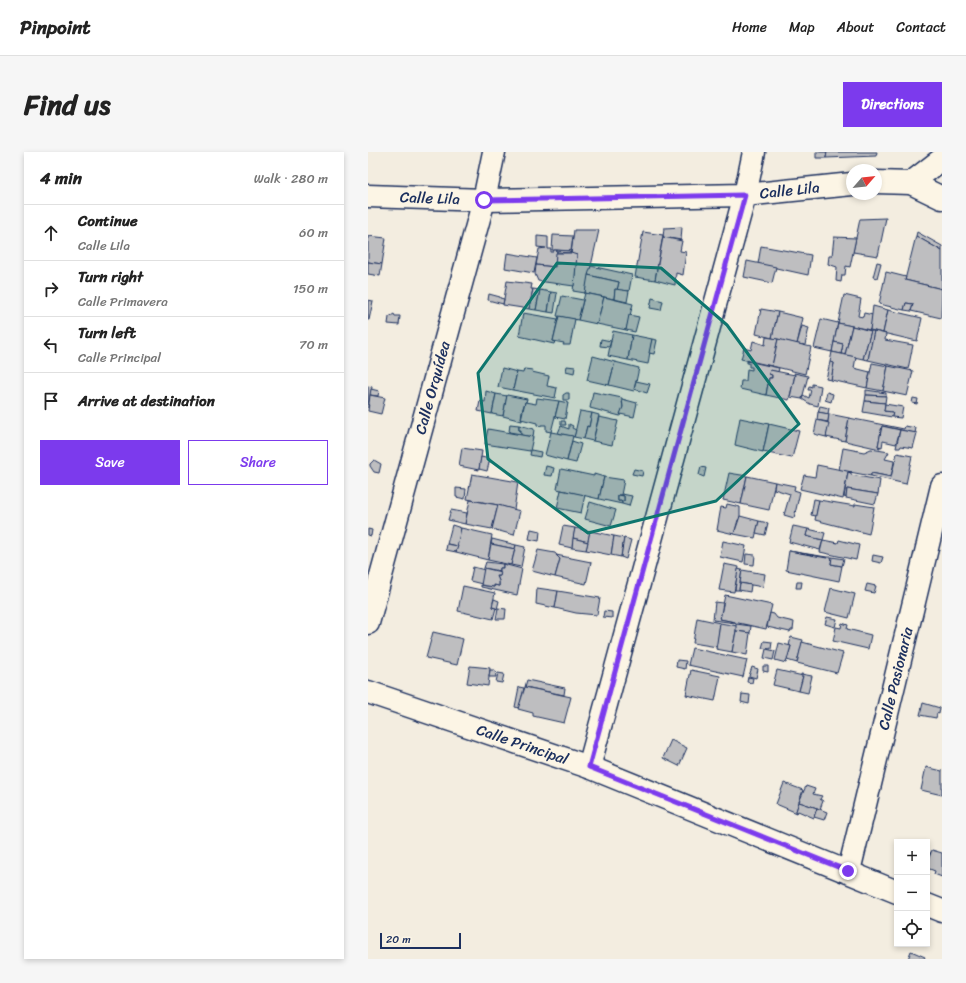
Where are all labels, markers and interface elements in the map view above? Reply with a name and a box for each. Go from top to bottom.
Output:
text: Pinpoint [20,11,91,44]
text: Home [732,15,767,40]
text: Map [789,15,815,40]
text: About [837,15,874,40]
text: Contact [896,15,946,40]
text: Find us [24,80,111,129]
button: Directions [843,82,942,127]
text: 4 min [40,163,82,193]
north arrow [846,164,882,200]
text: Walk · 280 m [254,167,328,190]
street label: Calle Lila [758,174,821,206]
street label: Calle Lila [400,184,461,212]
route start [475,191,493,209]
text: Continue [78,208,138,234]
text: 60 m [299,221,328,244]
icon: ahead [40,222,62,244]
text: Calle Lila [78,234,130,257]
text: Turn right [78,264,143,290]
text: 150 m [293,277,328,300]
icon: right [40,278,62,300]
text: Calle Primavera [78,290,168,313]
text: Turn left [78,320,136,346]
text: 70 m [299,333,328,356]
icon: left [40,334,62,356]
street label: Calle Orquídea [407,338,458,437]
text: Calle Principal [78,346,161,369]
text: Arrive at destination [78,388,215,414]
icon: arrive [40,390,62,412]
button: Save [40,440,180,485]
button: Share [188,440,328,485]
street label: Calle Pasionaria [871,624,921,733]
street label: Calle Principal [473,717,573,772]
map controls [894,839,930,947]
button: + [894,839,930,875]
route end [839,862,857,880]
button: − [894,875,930,911]
button: locate [894,911,930,947]
text: 20 m [386,930,411,949]
scale bar [380,931,461,950]

